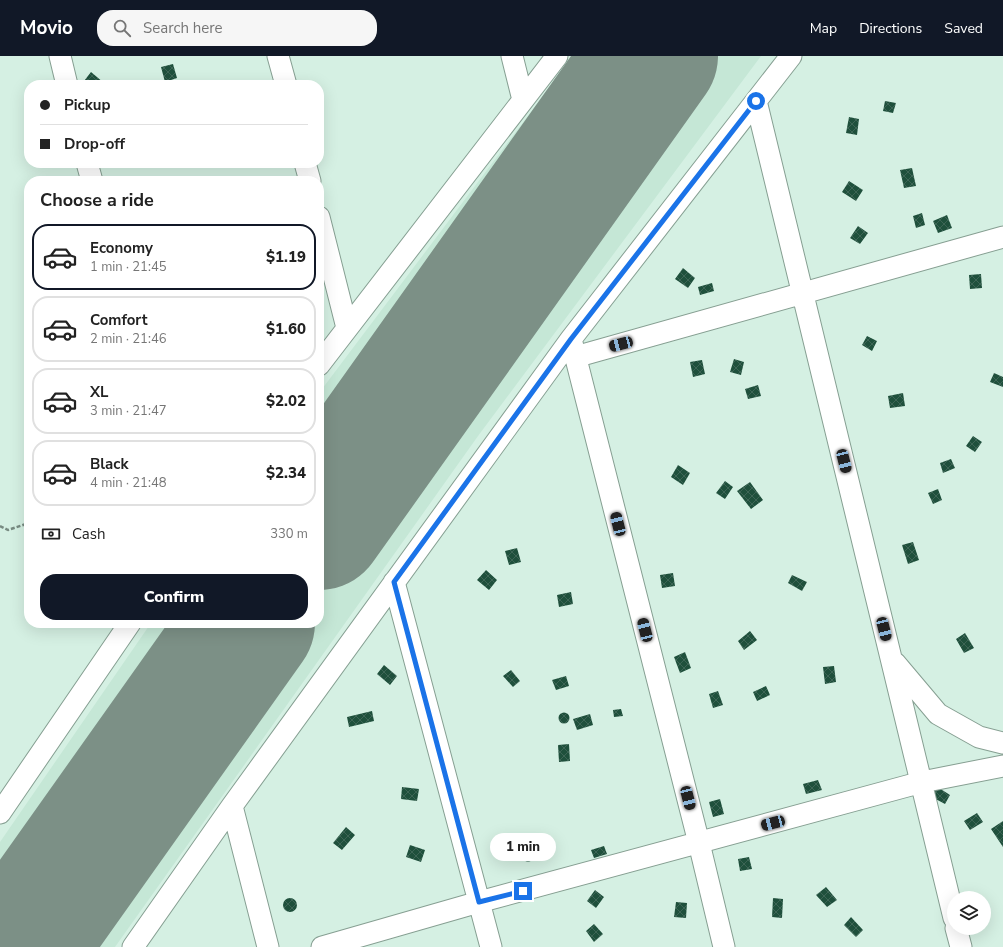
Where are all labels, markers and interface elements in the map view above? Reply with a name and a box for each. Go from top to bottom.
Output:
search box [97,10,377,46]
text: Movio [20,15,73,41]
icon: search [111,17,133,39]
text: Search here [143,18,223,38]
text: Map [810,19,837,38]
text: Directions [859,19,922,38]
text: Saved [944,19,983,38]
route start [747,92,765,110]
text: Pickup [64,95,110,115]
text: Drop-off [64,134,125,154]
text: Choose a ride [40,188,154,212]
text: Economy [90,238,153,258]
icon: car [42,239,78,275]
text: $1.19 [266,247,306,267]
text: 1 min · 21:45 [90,258,166,276]
text: Comfort [90,310,147,330]
icon: car [42,311,78,347]
text: $1.60 [266,319,306,339]
text: 2 min · 21:46 [90,330,166,348]
car [608,335,634,353]
text: XL [90,382,109,402]
icon: car [42,383,78,419]
text: $2.02 [266,391,306,411]
text: 3 min · 21:47 [90,402,166,420]
car [835,448,853,474]
text: Black [90,454,128,474]
icon: car [42,455,78,491]
text: $2.34 [266,463,306,483]
text: 4 min · 21:48 [90,474,166,492]
car [609,511,627,537]
icon: cash [40,523,62,545]
text: Cash [72,524,106,544]
text: 330 m [270,525,308,543]
button: Confirm [40,574,308,620]
car [875,616,893,642]
car [636,617,654,643]
car [679,785,697,811]
car [760,814,786,832]
callout: 1 min [490,833,556,861]
text: 1 min [506,838,540,856]
route end [514,882,532,900]
map controls [947,891,991,935]
button: layers [947,891,991,935]

